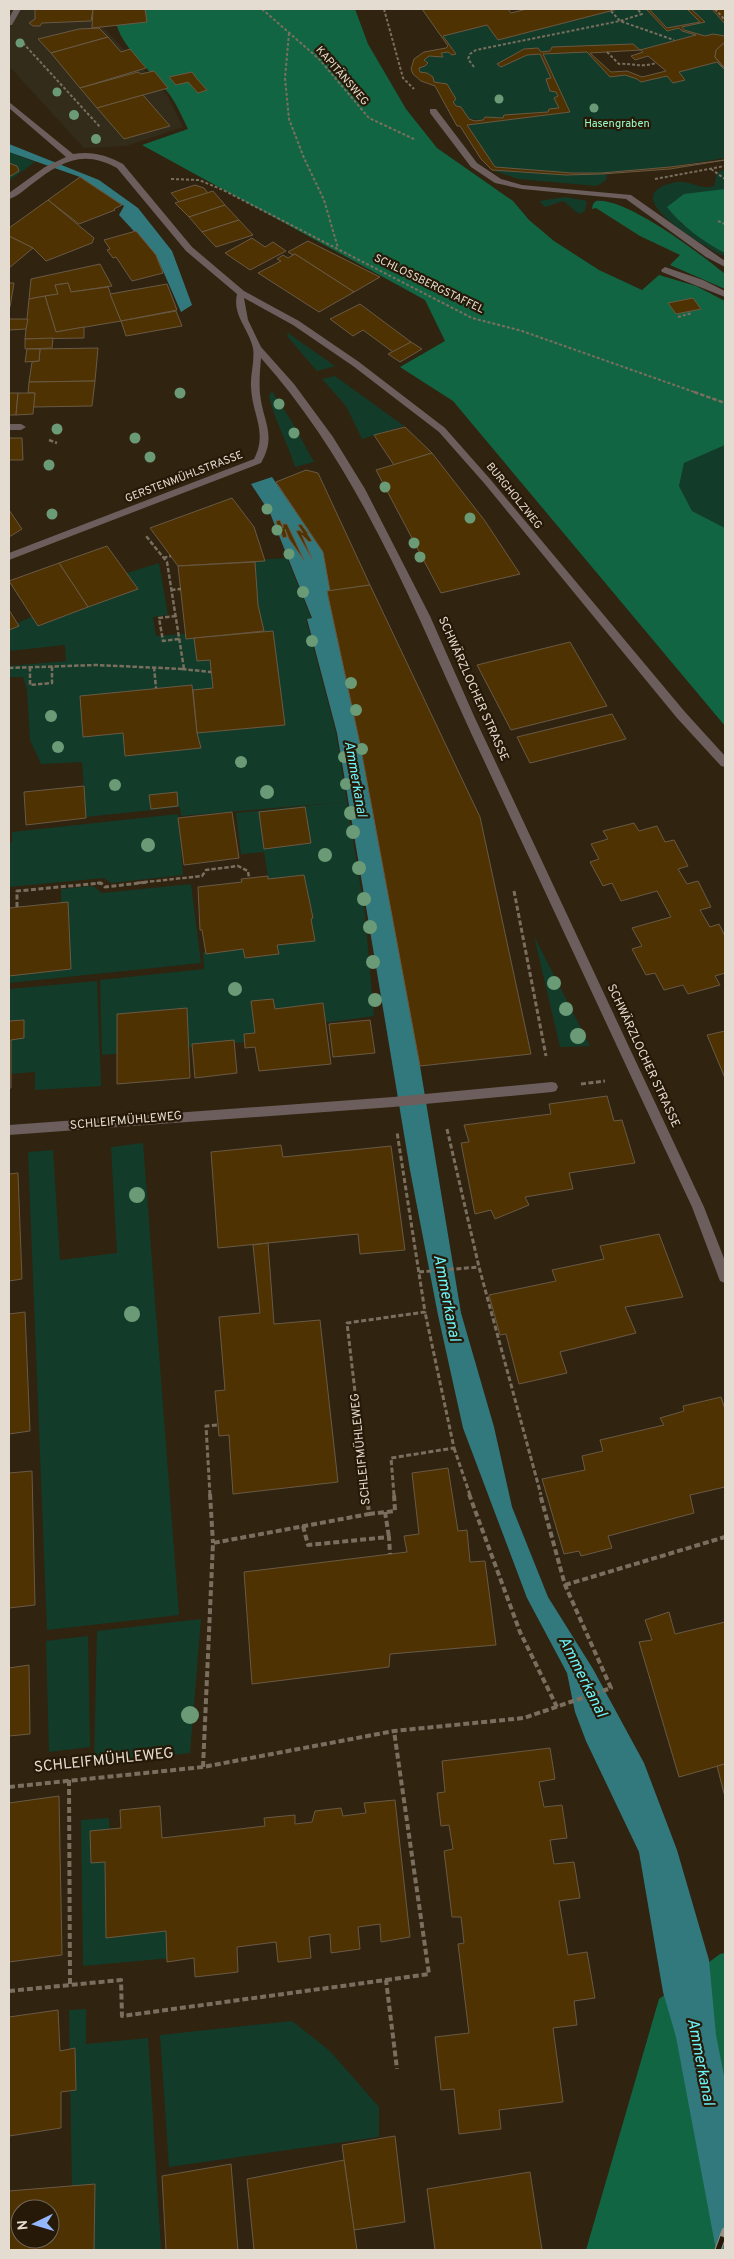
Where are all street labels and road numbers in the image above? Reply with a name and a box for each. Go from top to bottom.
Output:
street label: KAPITÄNSWEG [312,43,372,109]
street label: SCHLOSSBERGSTAFFEL [372,251,486,317]
street label: GERSTENMÜHLSTRASSE [123,447,245,506]
street label: BURGHOLZWEG [483,460,545,532]
street label: SCHWÄRZLOCHER STRASSE [434,614,512,764]
street label: SCHWÄRZLOCHER STRASSE [603,982,683,1130]
street label: SCHLEIFMÜHLEWEG [69,1108,183,1134]
street label: SCHLEIFMÜHLEWEG [347,1392,375,1506]
street label: SCHLEIFMÜHLEWEG [33,1743,175,1778]

